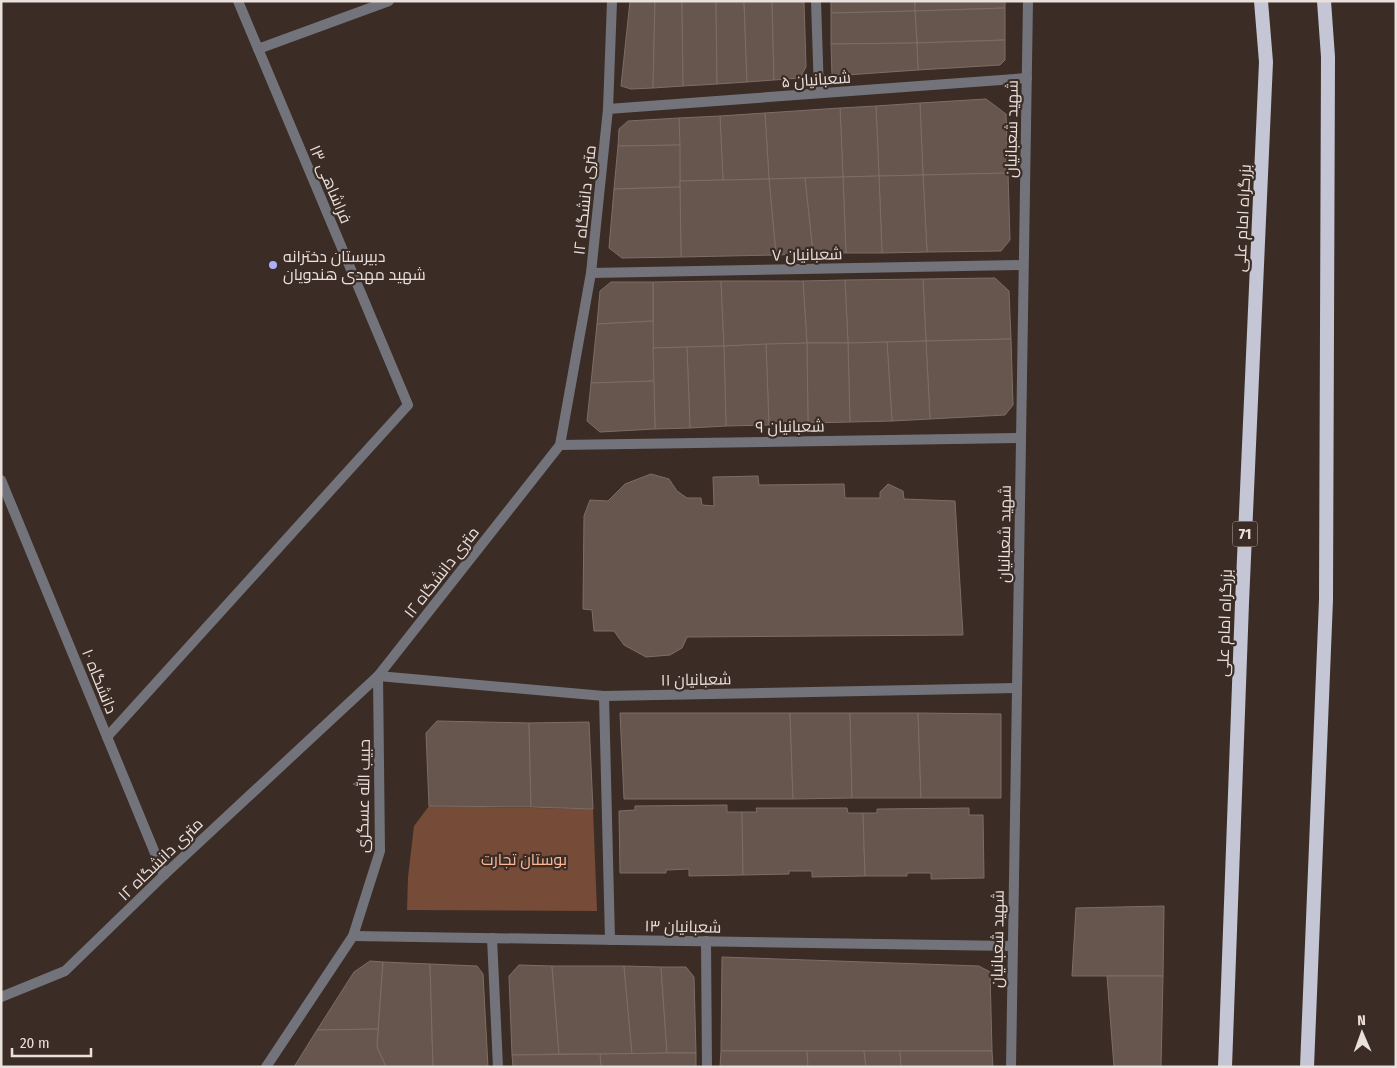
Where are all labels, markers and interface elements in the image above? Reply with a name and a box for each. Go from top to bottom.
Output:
street label: شعبانیان ۵ [781,68,852,92]
street label: شهید شعبانیان [1001,80,1023,178]
street label: فراشاهی ۱۳ [305,142,356,227]
street label: ۱۲ متری دانشگاه [569,144,601,256]
street label: بزرگراه امام علی [1230,164,1257,272]
street label: شعبانیان ۷ [771,244,843,266]
place label: دبیرستان دخترانه شهید مهدی هندویان [283,247,426,285]
marker: دبیرستان دخترانه شهید مهدی هندویان [267,259,279,271]
street label: شعبانیان ۹ [755,416,825,438]
street label: شهید شعبانیان [994,485,1016,583]
road number: 71 [1232,522,1258,546]
street label: ۱۲ متری دانشگاه [400,523,484,622]
street label: بزرگراه امام علی [1213,569,1238,677]
street label: دانشگاه ۱۰ [78,646,121,716]
street label: شعبانیان ۱۱ [660,669,732,691]
street label: حبیب الله عسگری [352,739,375,853]
street label: ۱۲ متری دانشگاه [114,814,207,905]
park label: بوستان تجارت [481,850,567,870]
street label: شهید شعبانیان [987,890,1009,988]
street label: شعبانیان ۱۳ [644,916,722,938]
north arrow [1337,1008,1387,1058]
text: N [1357,1012,1366,1029]
scale bar [12,1026,91,1058]
text: 20 m [20,1034,50,1052]

